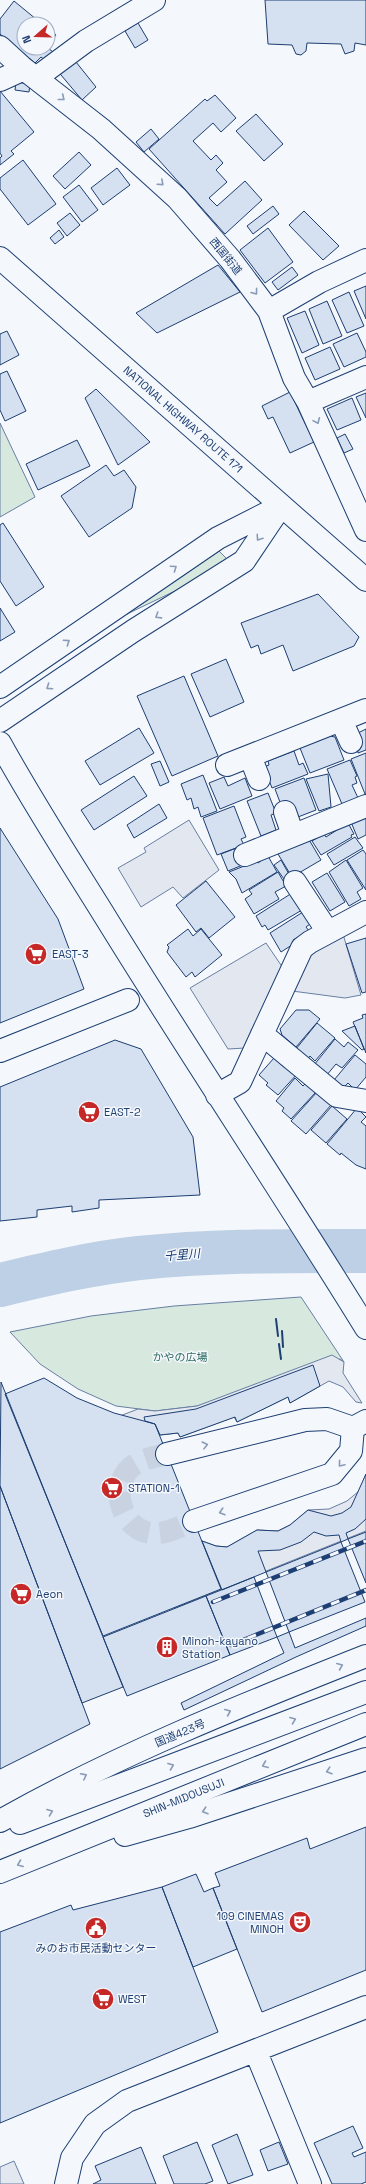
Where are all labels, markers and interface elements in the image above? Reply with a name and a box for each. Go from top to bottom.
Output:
north arrow [16,16,56,56]
text: N [19,34,34,45]
one-way arrow [58,94,65,101]
one-way arrow [156,179,163,186]
street label: 西国街道 [207,234,245,278]
one-way arrow [250,288,257,295]
street label: NATIONAL HIGHWAY ROUTE 171 [121,363,246,475]
one-way arrow [312,417,320,424]
one-way arrow [257,534,264,541]
one-way arrow [170,565,177,573]
one-way arrow [155,611,162,618]
one-way arrow [63,639,70,647]
one-way arrow [46,682,53,690]
supermarket icon: EAST-3 [23,941,49,967]
place label: EAST-3 [52,947,89,961]
supermarket icon: EAST-2 [76,1099,102,1125]
place label: EAST-2 [104,1105,141,1119]
water label: 千里川 [163,1245,203,1265]
park label: かやの広場 [153,1350,208,1364]
one-way arrow [202,1441,208,1449]
one-way arrow [338,1459,345,1466]
supermarket icon: STATION-1 [99,1475,125,1501]
place label: STATION-1 [128,1481,180,1495]
one-way arrow [219,1507,226,1516]
supermarket icon: Aeon [8,1581,34,1607]
place label: Aeon [36,1587,63,1601]
building icon: Minoh-kayano Station [154,1634,180,1660]
place label: Minoh-kayano Station [182,1634,258,1661]
one-way arrow [335,1663,343,1671]
one-way arrow [225,1709,232,1717]
street label: 国道423号 [153,1716,207,1750]
one-way arrow [289,1716,296,1725]
one-way arrow [262,1760,269,1768]
one-way arrow [168,1763,175,1771]
one-way arrow [326,1766,333,1775]
one-way arrow [80,1773,87,1781]
street label: SHIN-MIDOUSUJI [141,1775,226,1820]
one-way arrow [202,1807,209,1815]
one-way arrow [46,1809,53,1817]
one-way arrow [17,1859,24,1867]
place label: 109 CINEMAS MINOH [216,1909,284,1936]
theatre icon: 109 CINEMAS MINOH [287,1909,313,1935]
public building icon: みのお市民活動センター [83,1915,109,1941]
place label: みのお市民活動センター [36,1941,157,1955]
supermarket icon: WEST [90,1986,116,2012]
place label: WEST [118,1992,147,2006]

